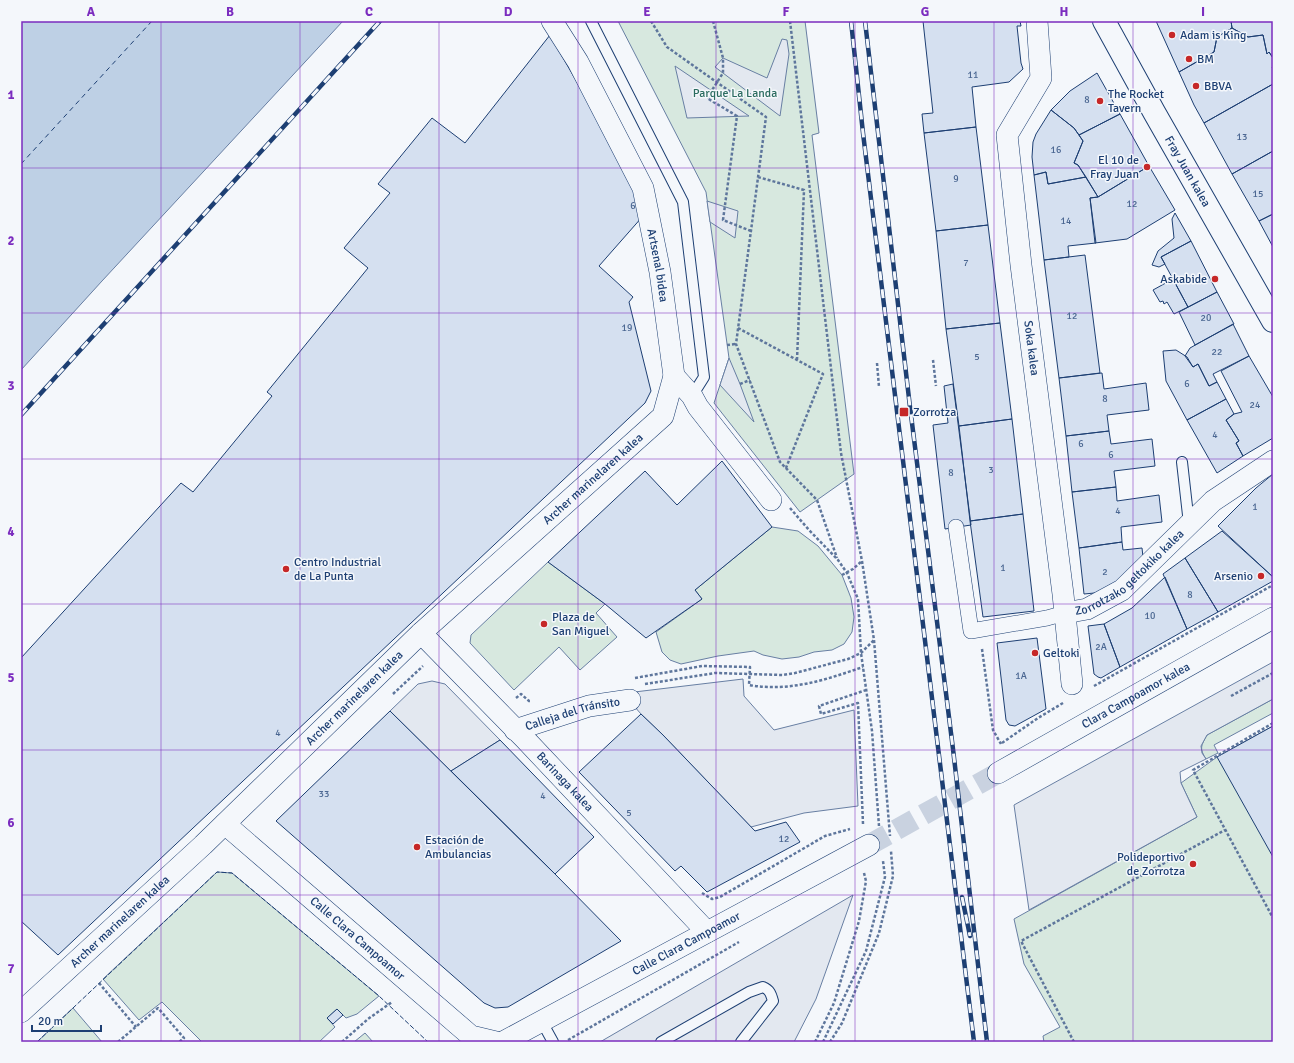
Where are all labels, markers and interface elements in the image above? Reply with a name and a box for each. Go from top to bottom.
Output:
text: A [87,4,96,20]
text: B [226,4,234,20]
text: C [365,4,373,20]
text: D [504,4,513,20]
text: E [643,4,651,20]
text: F [783,4,790,20]
text: G [921,4,929,20]
text: H [1060,4,1068,20]
text: I [1201,4,1205,20]
place label: Adam is King [1180,28,1246,43]
marker: Adam is King [1167,30,1177,40]
place label: BM [1197,52,1214,67]
marker: BM [1184,54,1194,64]
house number: 11 [968,69,978,81]
place label: BBVA [1204,79,1233,94]
marker: BBVA [1191,81,1201,91]
park label: Parque La Landa [693,86,777,101]
text: 1 [7,87,15,103]
place label: The Rocket Tavern [1108,87,1164,116]
house number: 8 [1084,94,1090,106]
marker: The Rocket Tavern [1095,96,1105,106]
house number: 13 [1237,131,1247,143]
street label: Fray Juan kalea [1162,133,1214,209]
house number: 16 [1051,144,1061,156]
place label: El 10 de Fray Juan [1090,153,1139,182]
marker: El 10 de Fray Juan [1142,162,1152,172]
house number: 9 [953,173,959,185]
house number: 15 [1253,188,1263,200]
house number: 12 [1127,198,1137,210]
house number: 6 [630,200,636,212]
house number: 14 [1061,215,1072,227]
street label: Artsenal bidea [644,227,671,303]
text: 2 [7,233,15,249]
house number: 7 [963,257,969,269]
place label: Askabide [1160,272,1207,287]
marker: Askabide [1210,274,1220,284]
house number: 12 [1067,310,1077,322]
house number: 20 [1201,312,1211,324]
street label: Soka kalea [1021,320,1043,376]
house number: 19 [622,322,632,334]
house number: 22 [1212,346,1222,358]
house number: 5 [974,351,980,363]
text: 3 [7,378,15,394]
house number: 6 [1184,378,1190,390]
house number: 8 [1102,393,1108,405]
house number: 24 [1250,399,1261,411]
place label: Zorrotza [913,405,956,420]
marker: Zorrotza [898,406,910,418]
house number: 4 [1212,429,1218,441]
street label: Archer marinelaren kalea [540,430,646,528]
house number: 6 [1078,438,1084,450]
house number: 6 [1108,449,1114,461]
house number: 3 [988,464,994,476]
house number: 8 [948,467,954,479]
house number: 1 [1252,501,1258,513]
house number: 4 [1115,505,1121,517]
text: 4 [7,524,15,540]
street label: Zorrotzako geltokiko kalea [1074,526,1187,619]
place label: Centro Industrial de La Punta [294,555,381,584]
house number: 1 [1000,562,1006,574]
marker: Centro Industrial de La Punta [281,564,291,574]
house number: 2 [1102,566,1108,578]
place label: Arsenio [1214,569,1253,584]
marker: Arsenio [1256,571,1266,581]
house number: 8 [1187,589,1193,601]
place label: Plaza de San Miguel [552,610,610,639]
house number: 10 [1145,610,1155,622]
marker: Plaza de San Miguel [539,619,549,629]
house number: 2A [1095,641,1107,653]
place label: Geltoki [1043,646,1080,661]
street label: Archer marinelaren kalea [303,647,406,748]
marker: Geltoki [1030,648,1040,658]
street label: Clara Campoamor kalea [1079,659,1192,732]
text: 5 [7,670,15,686]
house number: 1A [1015,670,1027,682]
street label: Calleja del Tránsito [523,694,621,734]
house number: 4 [275,727,281,739]
street label: Barinaga kalea [533,749,597,815]
house number: 33 [319,788,329,800]
house number: 4 [540,790,546,802]
house number: 5 [626,807,632,819]
text: 6 [7,815,15,831]
place label: Estación de Ambulancias [425,833,491,862]
house number: 12 [779,833,789,845]
marker: Estación de Ambulancias [412,842,422,852]
place label: Polideportivo de Zorrotza [1117,850,1185,879]
marker: Polideportivo de Zorrotza [1188,859,1198,869]
street label: Archer marinelaren kalea [67,872,173,971]
street label: Calle Clara Campoamor [307,893,409,984]
street label: Calle Clara Campoamor [630,908,743,979]
text: 7 [7,961,15,977]
scale bar [32,1007,101,1033]
text: 20 m [38,1014,63,1029]

